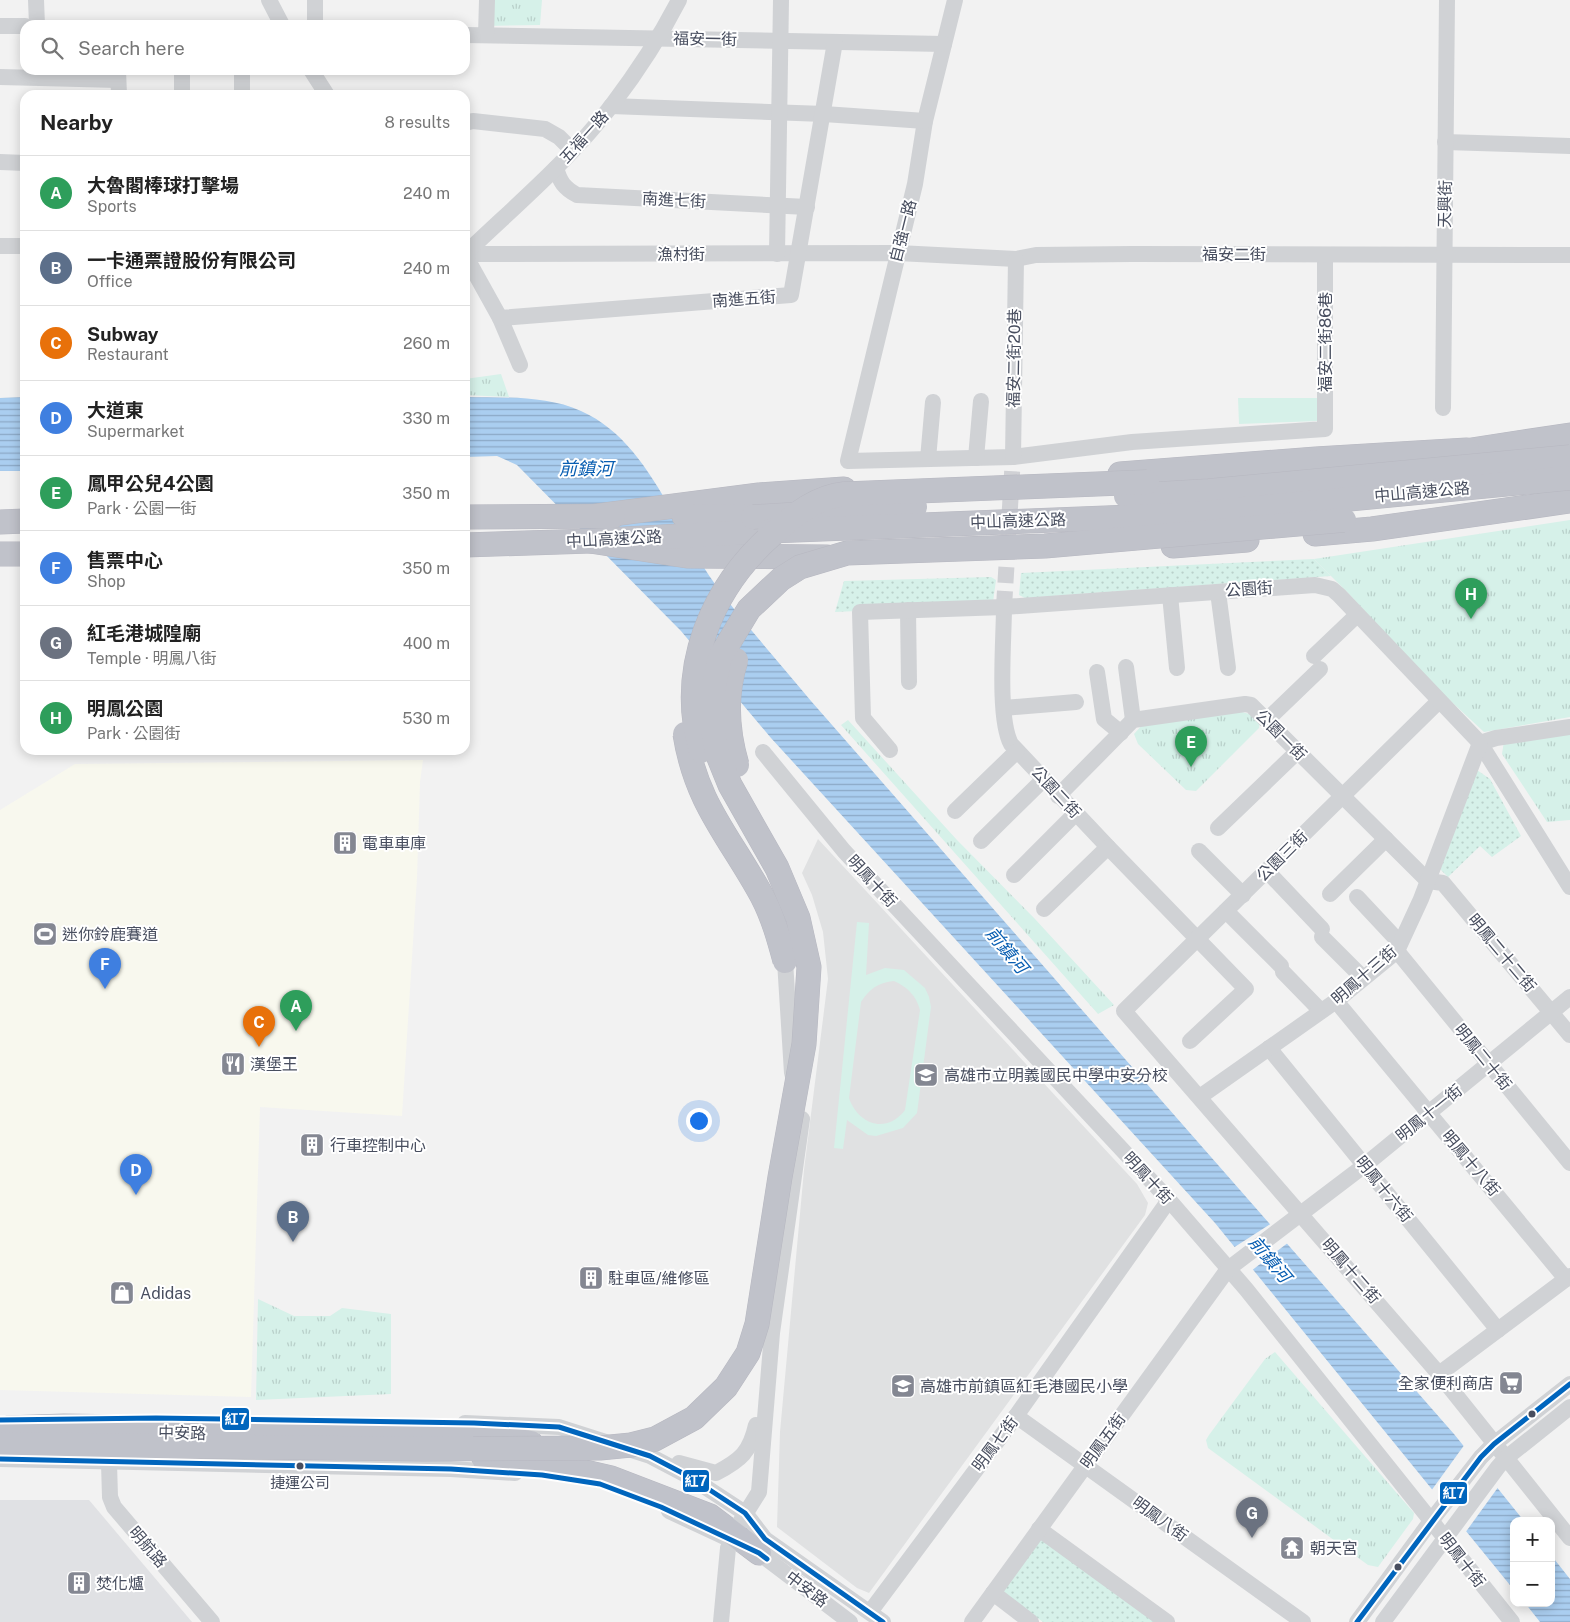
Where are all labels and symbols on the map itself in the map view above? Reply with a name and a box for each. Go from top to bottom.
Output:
street label: 福安一街 [673,29,737,49]
street label: 五福一路 [556,107,612,167]
street label: 天興街 [1435,180,1455,228]
street label: 南進七街 [642,189,706,211]
street label: 自強一路 [886,198,920,264]
street label: 漁村街 [657,245,705,264]
street label: 福安二街 [1202,245,1266,264]
street label: 南進五街 [711,287,777,311]
street label: 福安二街86巷 [1316,292,1335,392]
street label: 福安二街20巷 [1004,308,1024,408]
water label: 前鎮河 [559,458,616,479]
street label: 中山高速公路 [1373,478,1471,506]
street label: 中山高速公路 [970,510,1066,532]
street label: 中山高速公路 [566,527,662,551]
street label: 公園街 [1224,578,1274,600]
pin: H [1455,578,1487,619]
street label: 公園一街 [1252,706,1310,764]
pin: E [1175,726,1207,767]
street label: 公園二街 [1027,762,1085,822]
street label: 公園三街 [1253,827,1311,885]
building icon: 電車車庫 [332,830,358,856]
place label: 電車車庫 [362,834,426,853]
street label: 明鳳十街 [843,851,901,911]
street label: 明鳳二十二街 [1464,910,1540,996]
sports icon: 迷你鈴鹿賽道 [32,921,58,947]
water label: 前鎮河 [982,923,1034,980]
place label: 迷你鈴鹿賽道 [62,925,158,944]
street label: 明鳳十三街 [1328,942,1400,1008]
pin: F [89,948,121,989]
pin: A [280,990,312,1031]
pin: C [243,1006,275,1047]
street label: 明鳳二十街 [1450,1020,1516,1094]
restaurant icon: 漢堡王 [220,1051,246,1077]
place label: 漢堡王 [250,1055,298,1074]
school or university icon: 高雄市立明義國民中學中安分校 [913,1062,939,1088]
place label: 高雄市立明義國民中學中安分校 [944,1066,1168,1085]
street label: 明鳳十一街 [1392,1080,1466,1146]
your location [686,1108,712,1134]
street label: 明鳳十八街 [1438,1126,1504,1200]
building icon: 行車控制中心 [299,1132,325,1158]
place label: 行車控制中心 [330,1136,426,1155]
street label: 明鳳十街 [1119,1148,1177,1208]
street label: 明鳳十六街 [1351,1152,1417,1226]
pin: D [120,1154,152,1195]
pin: B [277,1201,309,1242]
water label: 前鎮河 [1245,1232,1297,1289]
street label: 明鳳十二街 [1318,1235,1384,1307]
building icon: 駐車區/維修區 [578,1265,604,1291]
place label: 駐車區/維修區 [608,1269,710,1288]
shop icon: Adidas [109,1280,135,1306]
place label: Adidas [140,1284,191,1303]
supermarket icon: 全家便利商店 [1498,1370,1524,1396]
school or university icon: 高雄市前鎮區紅毛港國民小學 [890,1373,916,1399]
place label: 全家便利商店 [1398,1374,1494,1393]
place label: 高雄市前鎮區紅毛港國民小學 [920,1377,1128,1396]
line badge: 紅7 [221,1407,250,1431]
unlabelled marker [1527,1409,1537,1419]
street label: 明鳳五街 [1077,1410,1129,1472]
text: 紅7 [225,1411,248,1427]
street label: 明鳳七街 [968,1413,1022,1475]
street label: 中安路 [158,1423,206,1443]
marker: 捷運公司 [295,1461,305,1471]
line badge: 紅7 [682,1469,710,1493]
text: 紅7 [685,1473,708,1489]
place label: 捷運公司 [270,1474,330,1491]
line badge: 紅7 [1439,1481,1468,1505]
text: 紅7 [1443,1485,1466,1501]
street label: 明鳳八街 [1129,1493,1191,1545]
pin: G [1236,1497,1268,1538]
street label: 明航路 [125,1523,171,1571]
street label: 明鳳十街 [1435,1529,1489,1591]
temple icon: 朝天宮 [1279,1535,1305,1561]
place label: 朝天宮 [1310,1539,1358,1558]
unlabelled marker [1393,1562,1403,1572]
street label: 中安路 [782,1567,832,1611]
building icon: 焚化爐 [66,1570,92,1596]
place label: 焚化爐 [96,1574,144,1593]

